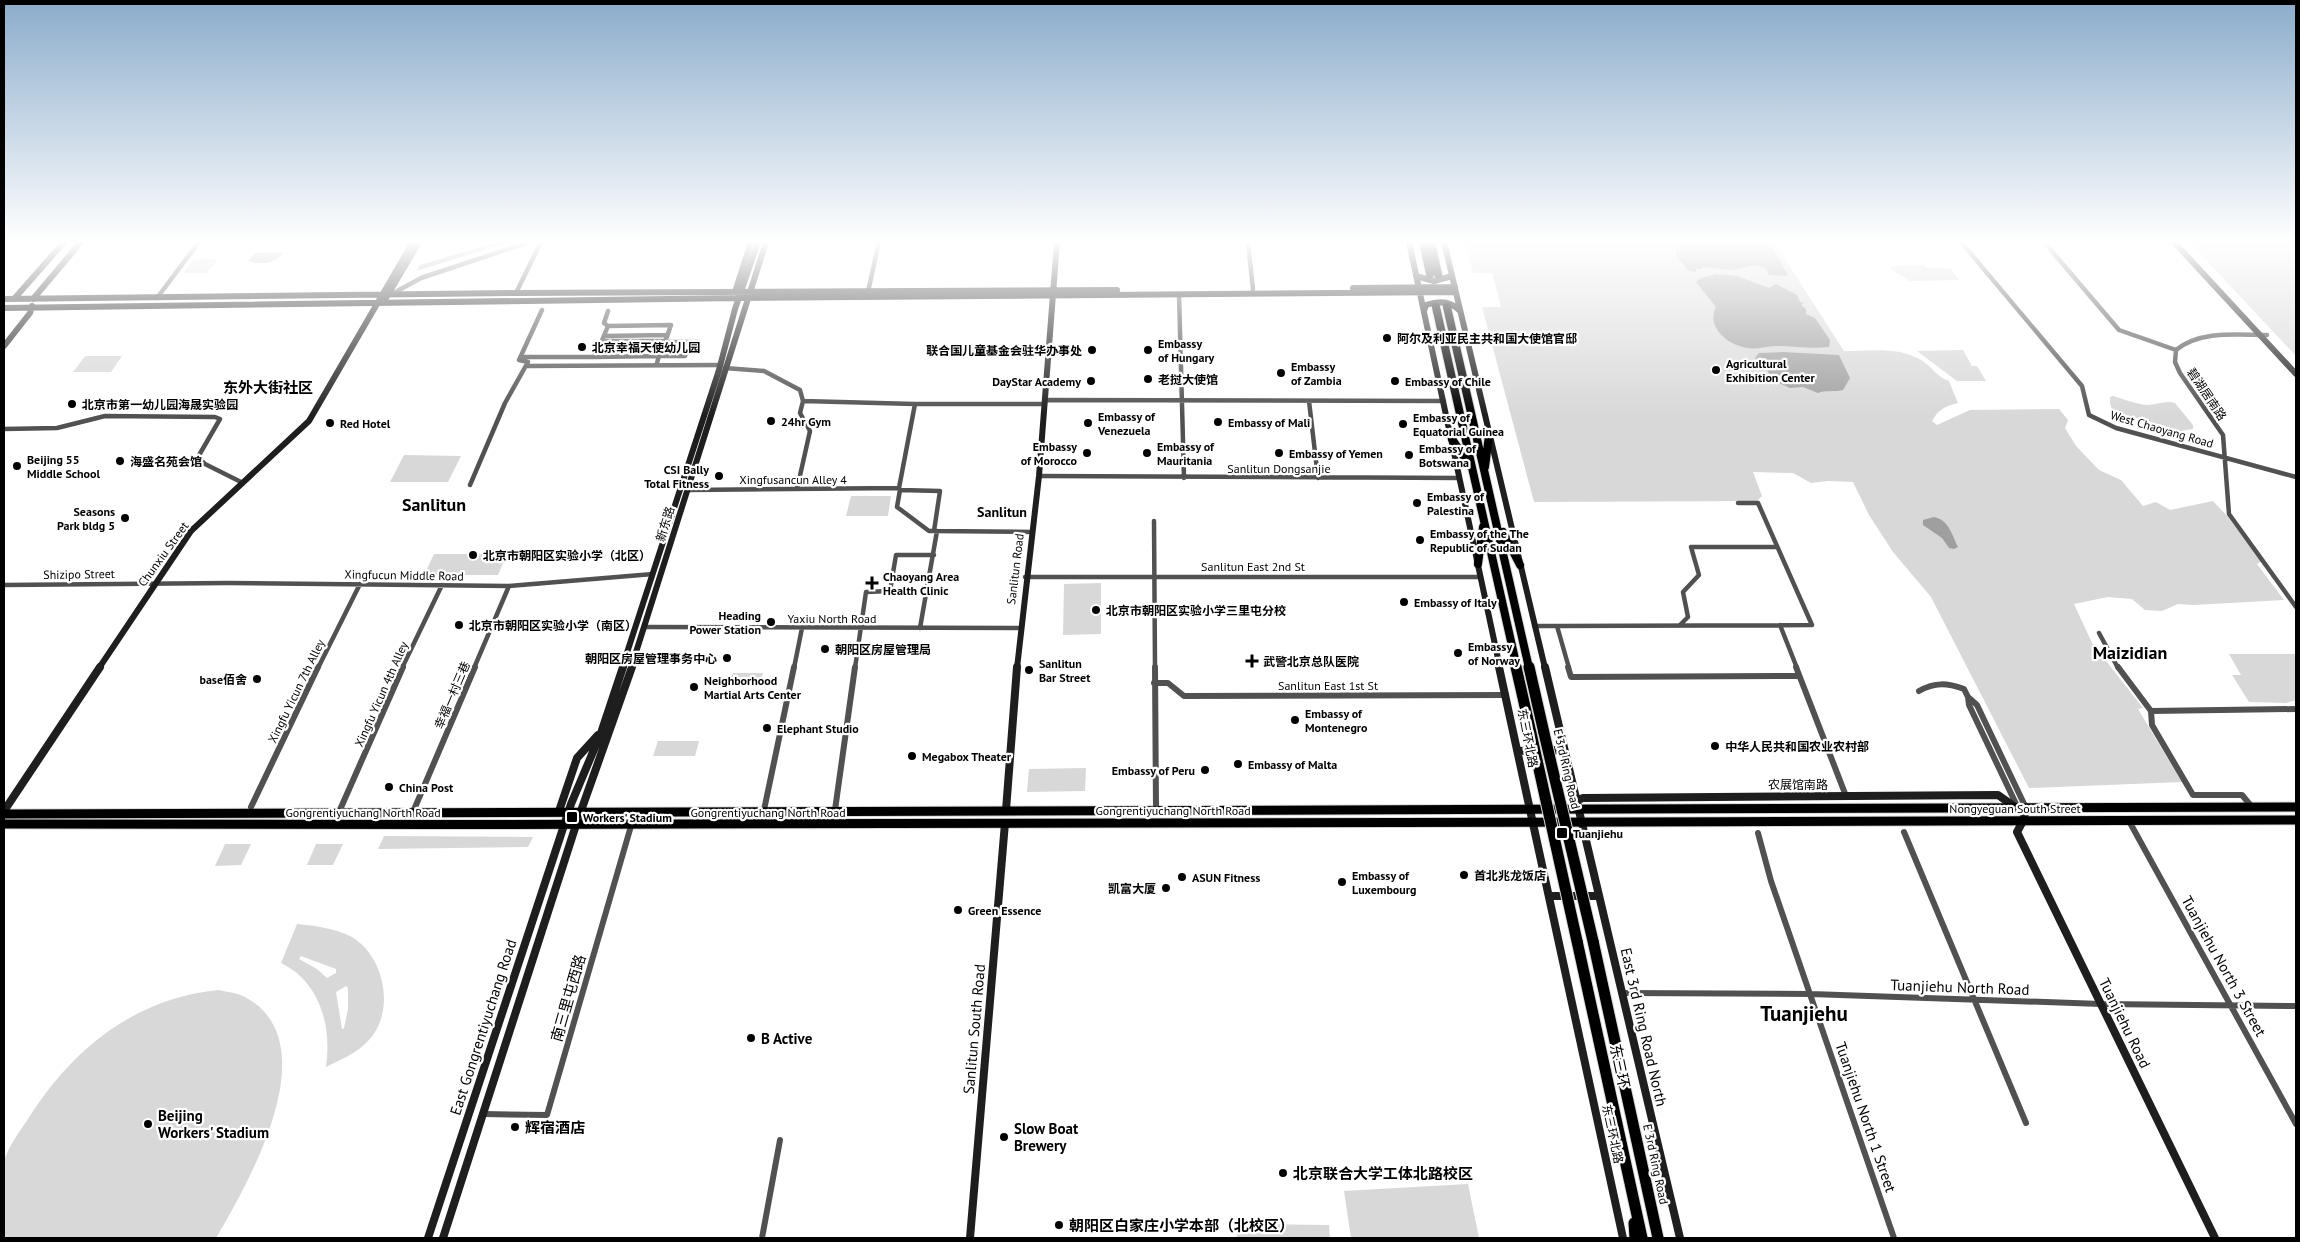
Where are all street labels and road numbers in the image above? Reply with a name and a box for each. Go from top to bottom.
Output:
street label: 碧湖居南路 [2184,365,2230,423]
street label: West Chaoyang Road [2109,407,2215,451]
street label: Sanlitun Dongsanjie [1227,461,1331,476]
street label: Xingfusancun Alley 4 [739,472,847,487]
street label: 新东路 [653,505,677,543]
street label: Chunxiu Street [135,519,191,589]
street label: Sanlitun Road [1003,533,1027,605]
street label: Sanlitun East 2nd St [1201,559,1305,574]
street label: Shizipo Street [43,566,115,582]
street label: Xingfucun Middle Road [344,566,464,584]
street label: Yaxiu North Road [787,611,877,626]
street label: Xingfu Yicun 7th Alley [264,636,328,745]
street label: Xingfu Yicun 4th Alley [351,639,411,749]
street label: 幸福一村三巷 [431,659,473,731]
street label: Sanlitun East 1st St [1278,678,1378,693]
street label: 东三环北路 [1515,707,1541,769]
street label: E 3rd Ring Road [1550,727,1584,811]
street label: 农展馆南路 [1768,777,1828,792]
street label: Nongyeguan South Street [1949,801,2081,816]
street label: Gongrentiyuchang North Road [1095,803,1251,818]
street label: Gongrentiyuchang North Road [285,805,441,820]
street label: Gongrentiyuchang North Road [690,805,846,820]
street label: Tuanjiehu North 3 Street [2177,892,2271,1040]
street label: East Gongrentiyuchang Road [446,937,520,1117]
street label: East 3rd Ring Road North [1617,946,1671,1108]
street label: 南三里屯西路 [546,952,590,1044]
street label: Sanlitun South Road [959,963,989,1095]
street label: Tuanjiehu North Road [1890,975,2030,999]
street label: Tuanjiehu Road [2095,975,2155,1071]
street label: Tuanjiehu North 1 Street [1831,1039,1901,1195]
street label: 东三环 [1606,1042,1634,1090]
street label: 东三环北路 [1599,1103,1627,1165]
street label: E 3rd Ring Road [1640,1122,1672,1206]

